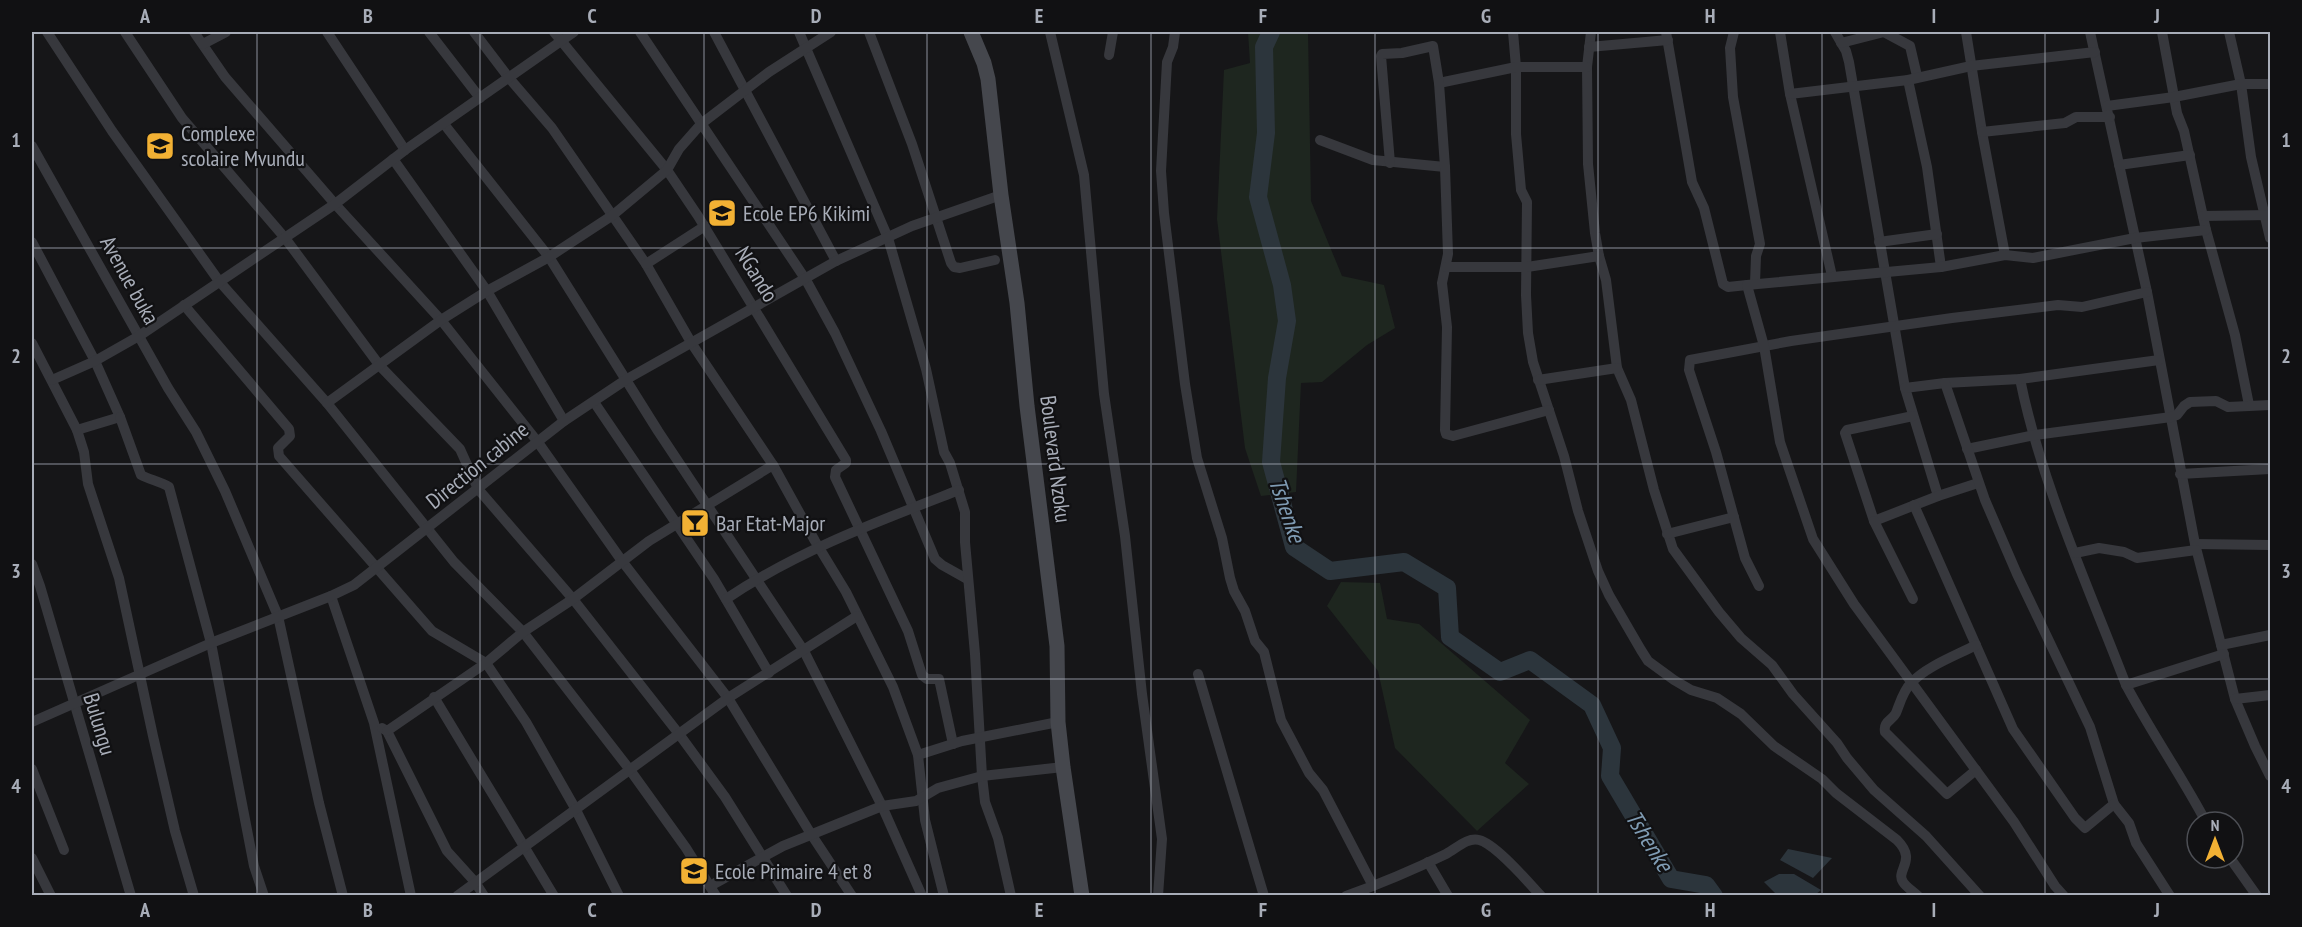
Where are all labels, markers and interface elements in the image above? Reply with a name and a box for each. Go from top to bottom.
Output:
text: A [139,3,151,29]
text: B [363,3,373,29]
text: C [587,3,597,29]
text: D [811,3,822,29]
text: E [1035,3,1043,29]
text: F [1259,3,1267,29]
text: G [1481,3,1491,29]
text: H [1705,3,1715,29]
text: I [1932,3,1936,29]
text: J [2153,3,2160,29]
place label: Complexe scolaire Mvundu [181,119,305,172]
text: 1 [11,127,21,153]
text: 1 [2281,127,2291,153]
school or university icon: Complexe scolaire Mvundu [144,130,176,162]
school or university icon: Ecole EP6 Kikimi [706,197,738,229]
place label: Ecole EP6 Kikimi [743,199,870,227]
street label: Avenue buka [94,231,166,329]
street label: NGando [729,241,785,307]
text: 2 [11,343,21,369]
text: 2 [2281,343,2291,369]
street label: Boulevard Nzoku [1034,394,1078,524]
street label: Direction cabine [420,415,534,515]
water label: Tshenke [1262,473,1314,548]
bar icon: Bar Etat-Major [679,507,711,539]
place label: Bar Etat-Major [716,509,825,537]
text: 3 [11,558,21,584]
text: 3 [2281,558,2291,584]
street label: Bulungu [77,690,123,758]
text: 4 [11,773,21,799]
text: 4 [2281,773,2291,799]
water label: Tshenke [1619,804,1681,879]
north arrow [2185,810,2245,870]
text: N [2211,815,2219,835]
school or university icon: Ecole Primaire 4 et 8 [678,855,710,887]
place label: Ecole Primaire 4 et 8 [715,857,872,885]
text: A [139,897,151,923]
text: B [363,897,373,923]
text: C [587,897,597,923]
text: D [811,897,822,923]
text: E [1035,897,1043,923]
text: F [1259,897,1267,923]
text: G [1481,897,1491,923]
text: H [1705,897,1715,923]
text: I [1932,897,1936,923]
text: J [2153,897,2160,923]

